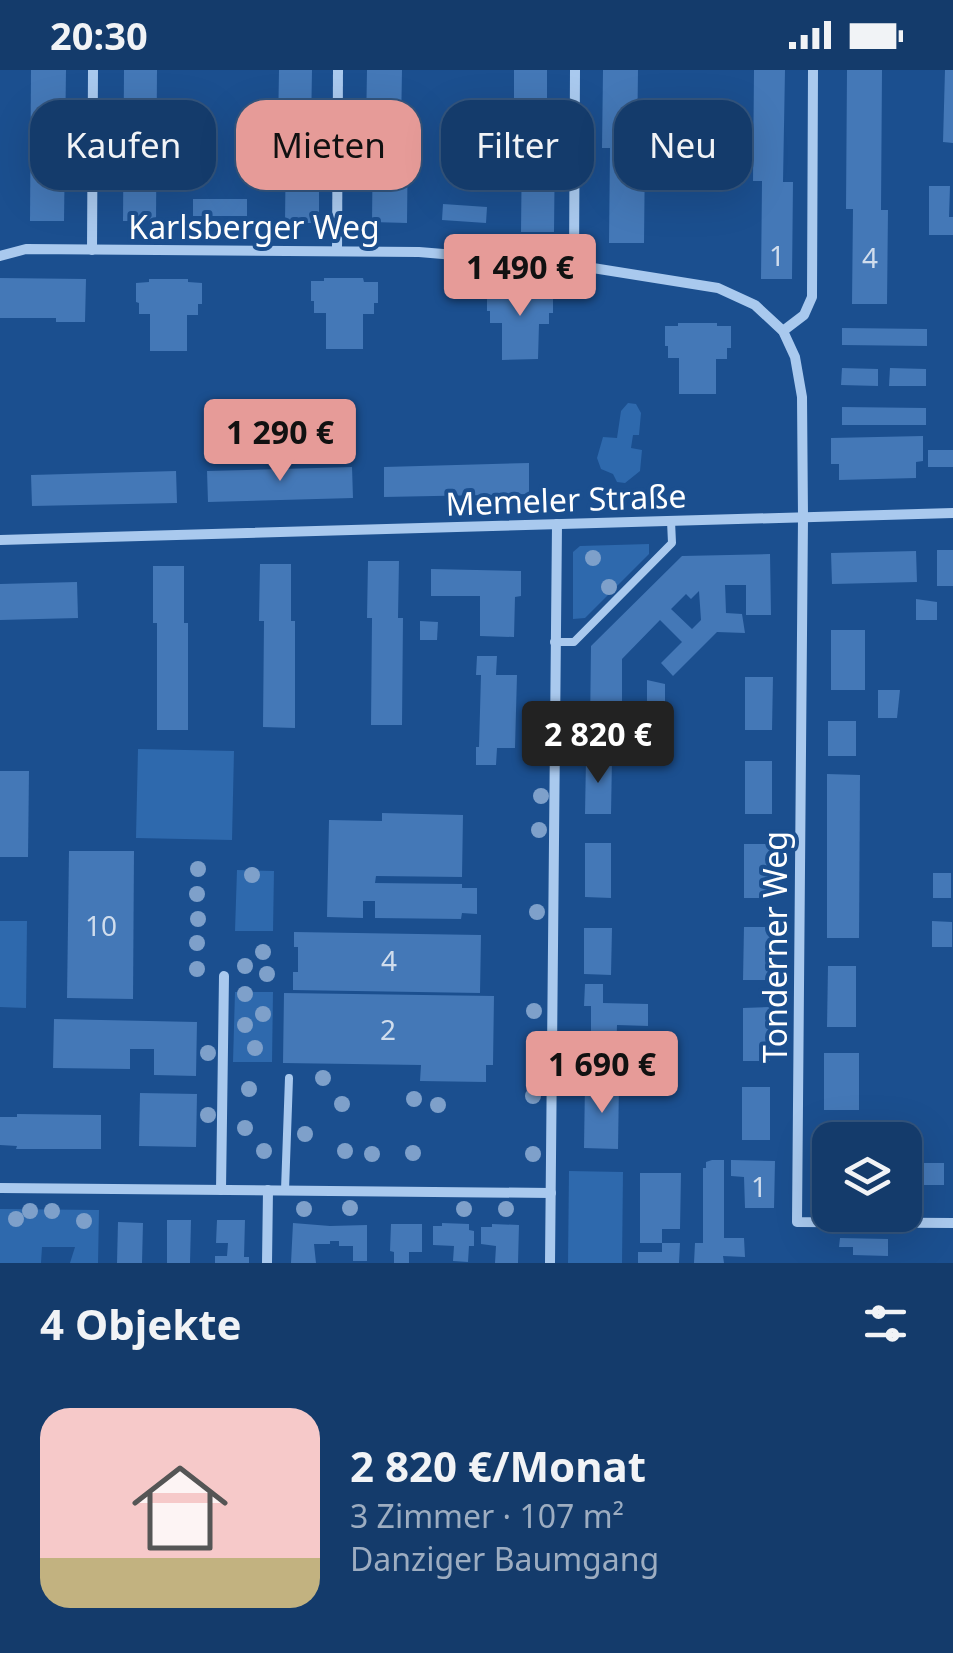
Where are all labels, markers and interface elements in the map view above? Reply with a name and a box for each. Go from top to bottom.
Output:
text: 20:30 [50,9,148,61]
chip: Kaufen [30,100,216,190]
chip: Mieten [236,100,421,190]
chip: Filter [441,100,594,190]
chip: Neu [614,100,752,190]
street label: Karlsberger Weg [128,205,380,248]
pin: 1 490 € [428,234,612,319]
house number: 1 [769,236,785,274]
house number: 4 [862,238,878,276]
text: 1 490 € [466,245,574,288]
pin: 1 290 € [188,399,372,484]
text: 1 290 € [226,410,334,453]
street label: Memeler Straße [445,473,687,525]
pin: 2 820 € [506,701,690,786]
text: 2 820 € [544,712,652,755]
street label: Tonderner Weg [753,831,796,1063]
house number: 10 [85,906,117,944]
house number: 4 [381,941,397,979]
house number: 2 [380,1010,396,1048]
pin: 1 690 € [510,1031,694,1116]
text: 1 690 € [548,1042,656,1085]
map controls [812,1122,922,1232]
button: layers [812,1122,922,1232]
house number: 1 [751,1167,767,1205]
text: 4 Objekte [40,1295,242,1352]
icon: filters [858,1296,913,1351]
text: 2 820 €/Monat [350,1437,646,1494]
icon: home [120,1448,240,1568]
text: 3 Zimmer · 107 m² [350,1494,624,1537]
text: Danziger Baumgang [350,1537,659,1580]

